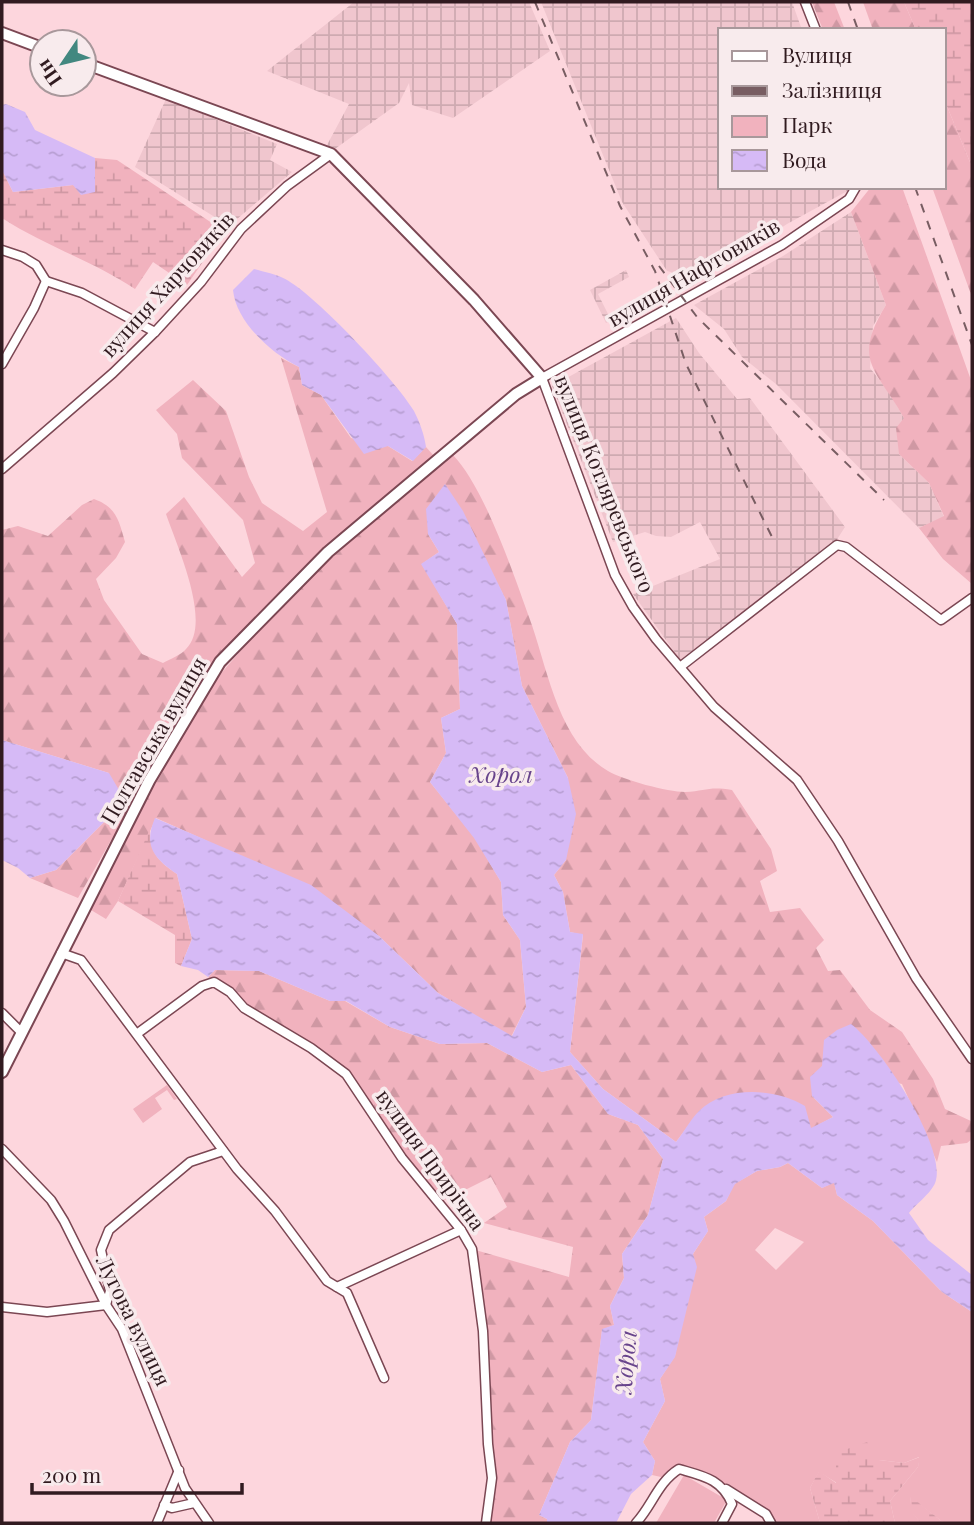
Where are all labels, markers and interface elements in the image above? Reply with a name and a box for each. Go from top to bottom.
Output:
north arrow [28,28,98,98]
legend [718,28,946,189]
text: Вулиця [782,40,852,68]
text: Пн [30,55,67,92]
text: Залізниця [782,75,882,103]
text: Парк [782,110,832,138]
text: Вода [782,145,827,173]
street label: вулиця Харчовиків [94,205,239,362]
street label: вулиця Нафтовиків [602,211,784,332]
street label: вулиця Котляревського [549,370,662,596]
street label: Полтавська вулиця [93,651,212,829]
water label: Хорол [468,758,533,789]
street label: вулиця Прирічна [371,1083,493,1236]
street label: Лугова вулиця [91,1249,178,1390]
water label: Хорол [606,1329,643,1396]
scale bar [32,1452,242,1496]
text: 200 m [42,1460,101,1488]

